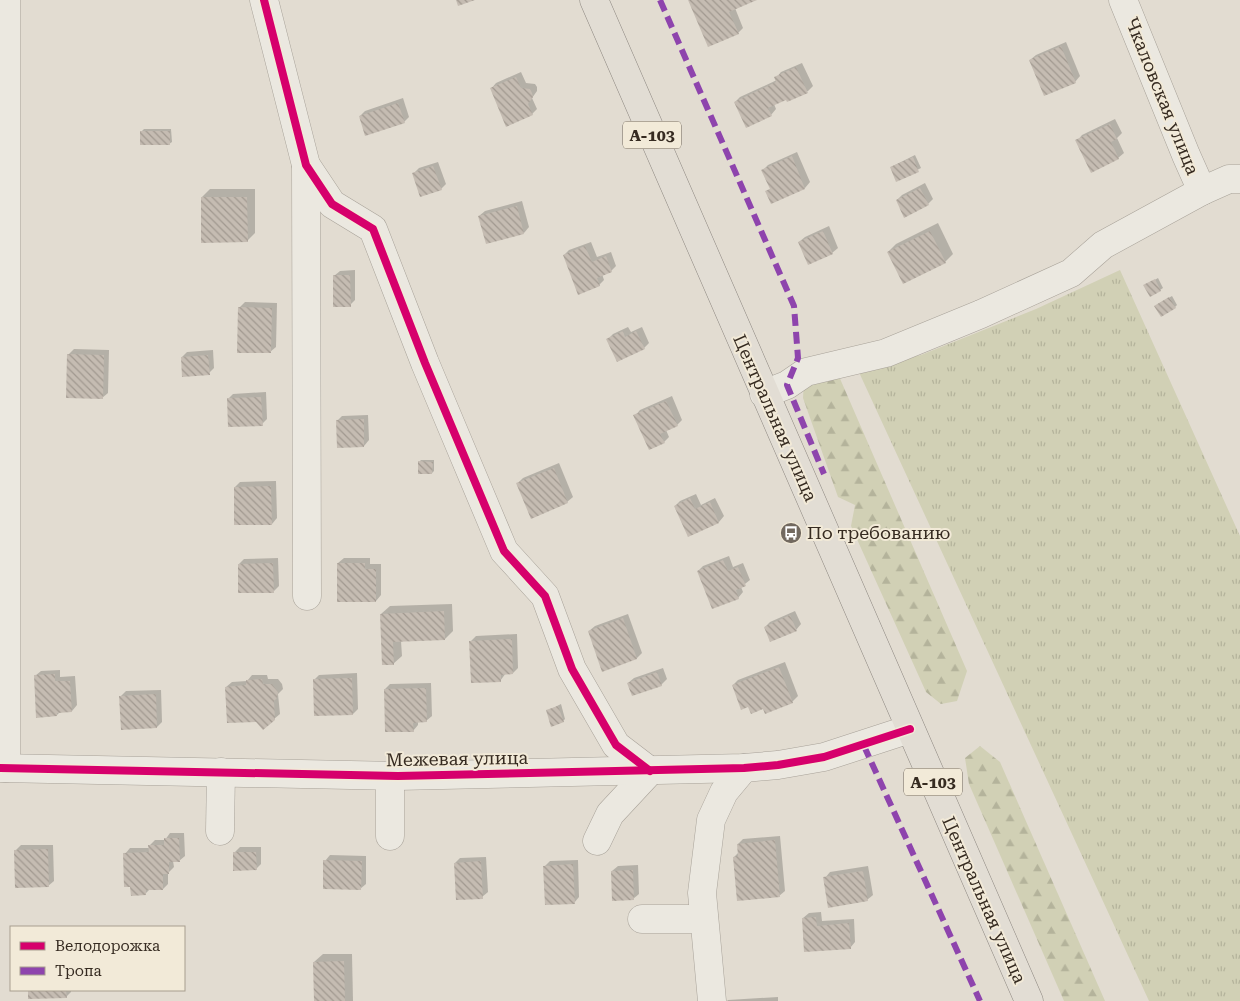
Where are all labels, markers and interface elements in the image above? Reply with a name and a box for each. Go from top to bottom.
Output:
street label: Чкаловская улица [1121,14,1204,178]
road number: А-103 [623,122,681,148]
street label: Центральная улица [729,331,822,505]
bus stop icon: По требованию [779,521,803,545]
place label: По требованию [807,522,950,543]
street label: Межевая улица [386,747,528,770]
road number: А-103 [904,769,962,796]
street label: Центральная улица [938,813,1031,987]
legend [10,926,185,991]
text: Велодорожка [55,937,160,955]
text: Тропа [55,962,102,980]

